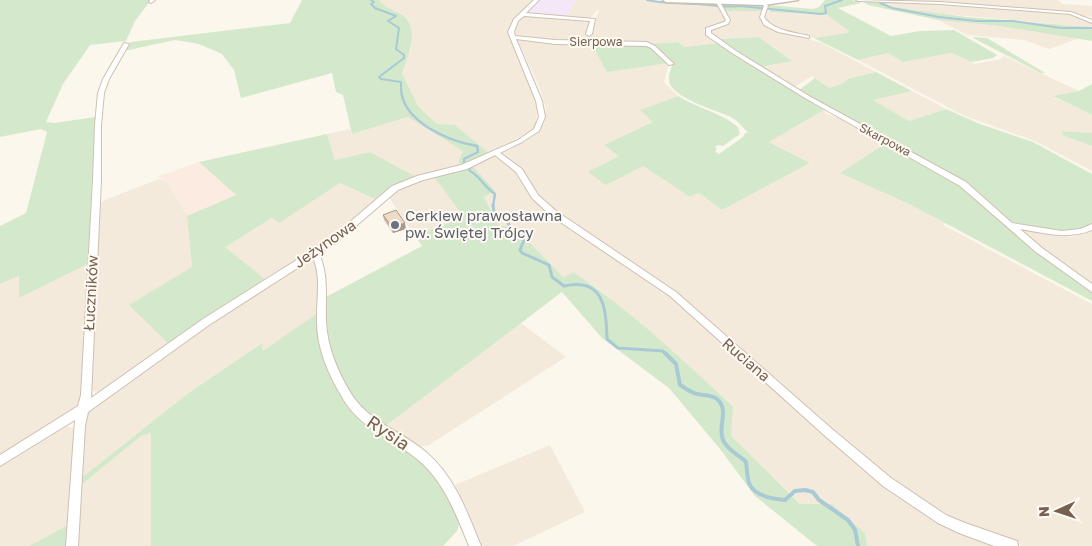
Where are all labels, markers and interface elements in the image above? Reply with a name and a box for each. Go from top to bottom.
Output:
street label: Sierpowa [569,34,623,49]
street label: Skarpowa [857,120,914,159]
place label: Cerkiew prawosławna pw. Świętej Trójcy [405,206,562,241]
street label: Jeżynowa [290,215,359,271]
marker: Cerkiew prawosławna pw. Świętej Trójcy [389,219,401,231]
street label: Łuczników [79,255,101,331]
street label: Ruciana [719,334,774,385]
street label: Rysia [363,410,414,454]
north arrow [1032,486,1082,536]
text: N [1035,506,1052,517]

